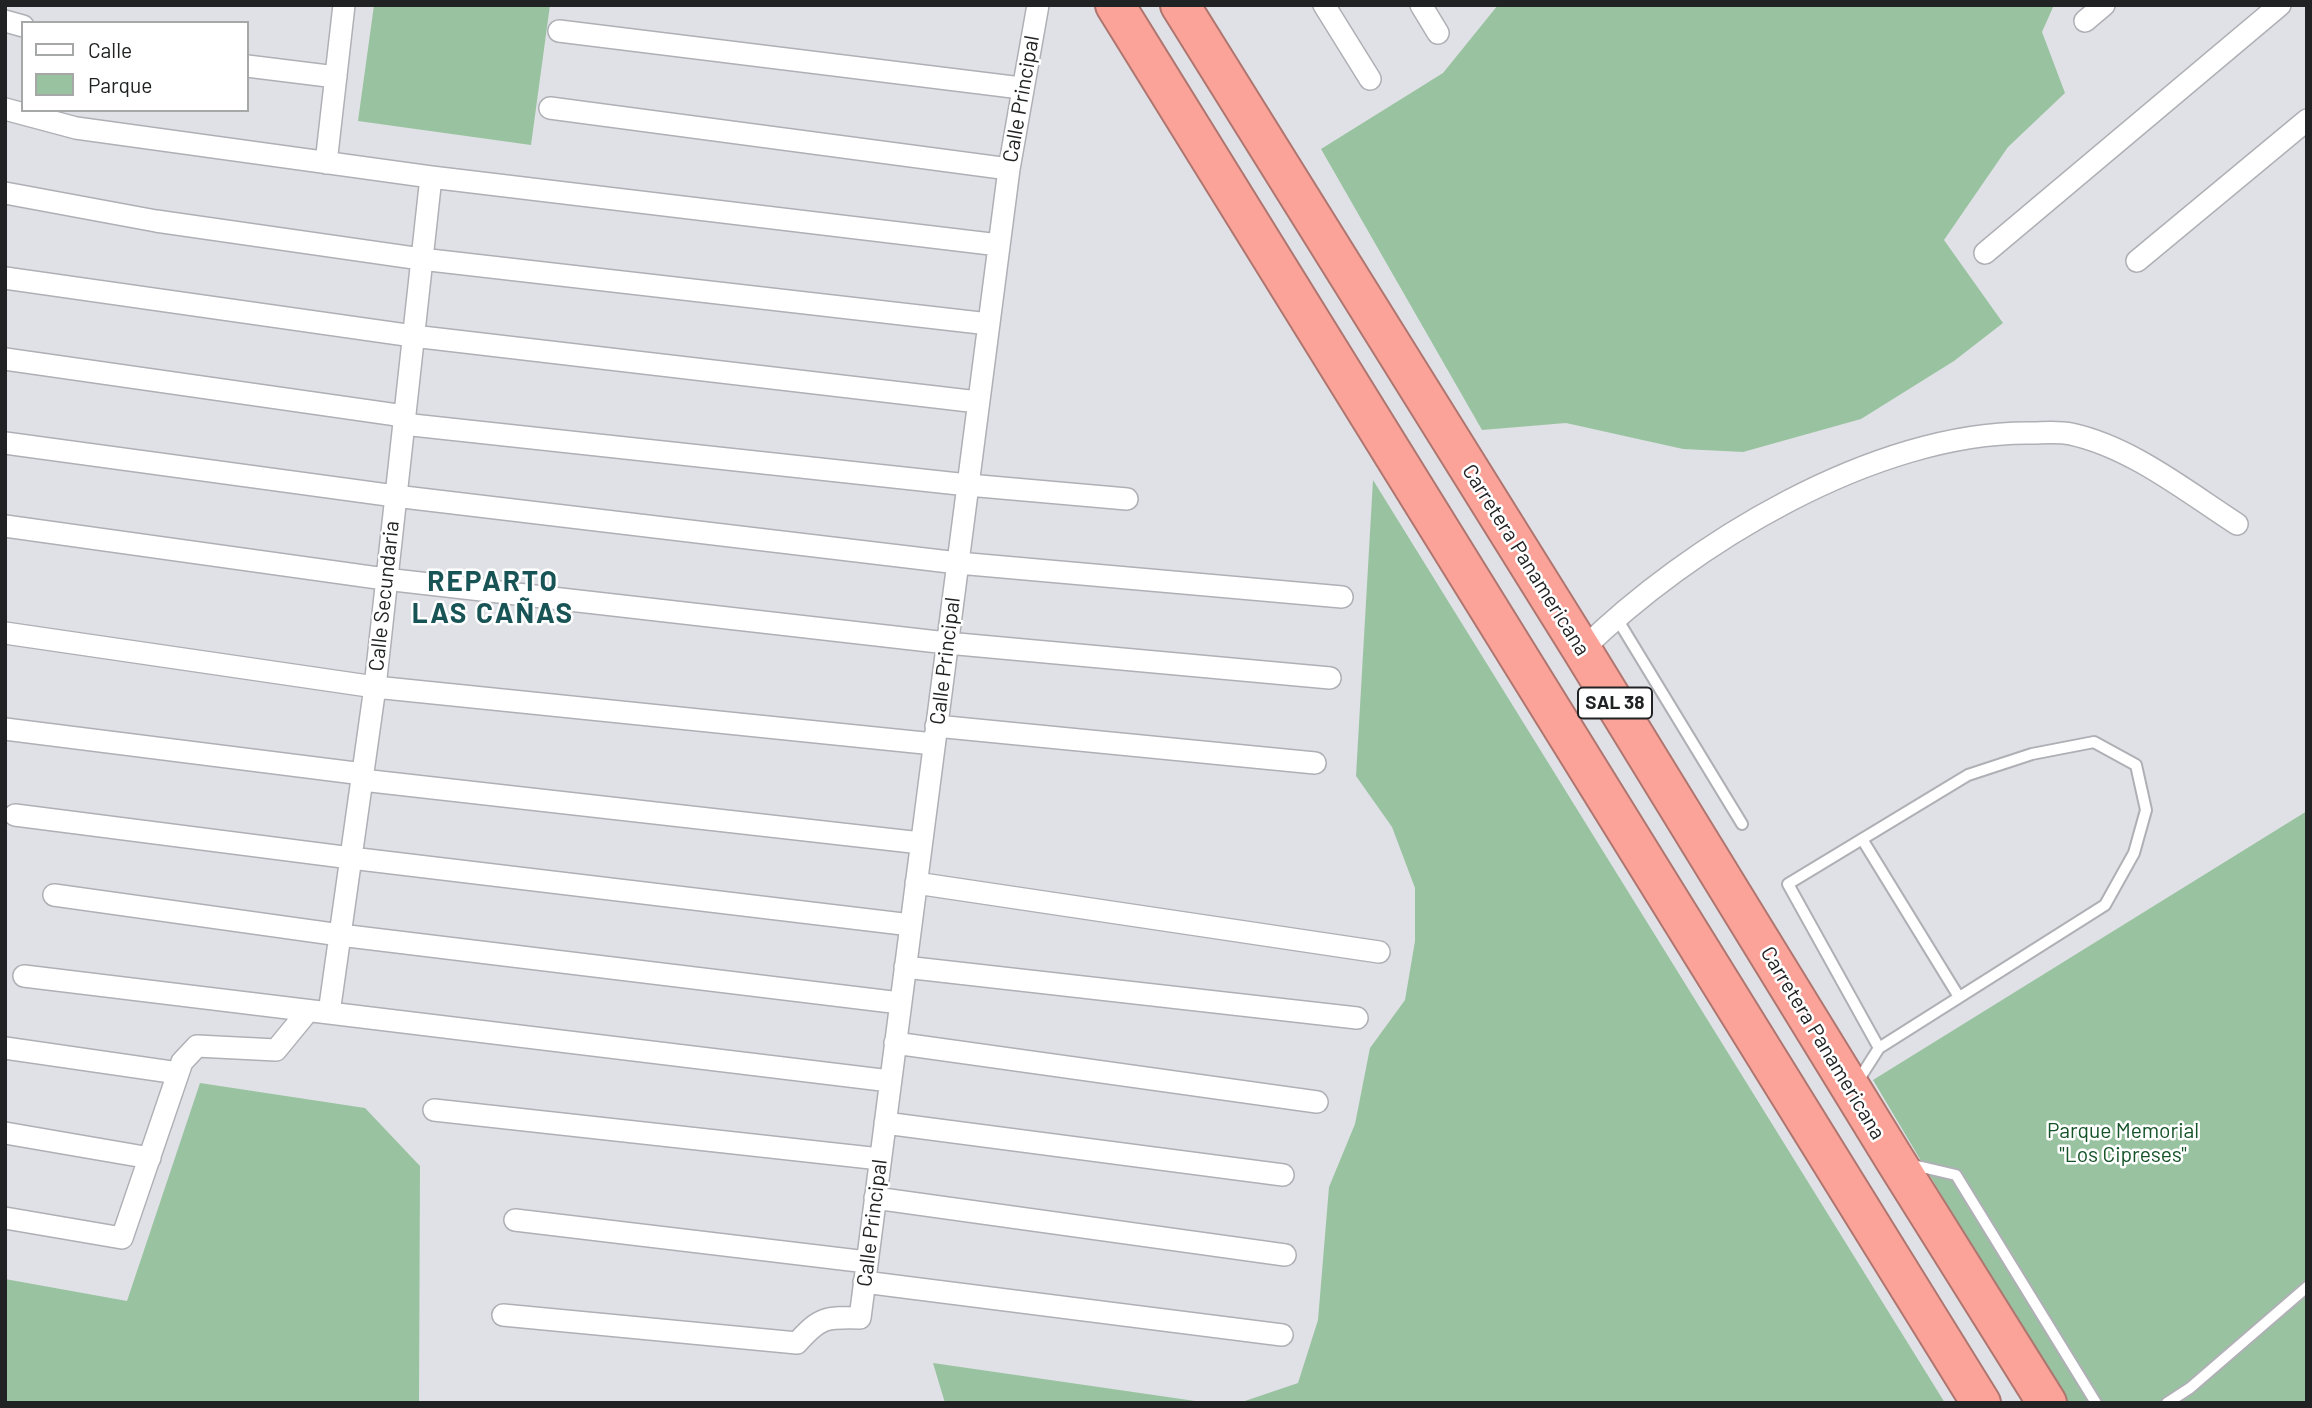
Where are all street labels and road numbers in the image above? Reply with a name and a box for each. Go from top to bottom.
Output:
street label: Calle Principal [997,34,1045,164]
street label: Carretera Panamericana [1457,460,1595,660]
street label: Calle Secundaria [364,520,404,672]
street label: Calle Principal [925,596,965,726]
road number: SAL 38 [1578,688,1652,718]
street label: Carretera Panamericana [1755,942,1891,1144]
street label: Calle Principal [852,1158,892,1288]

